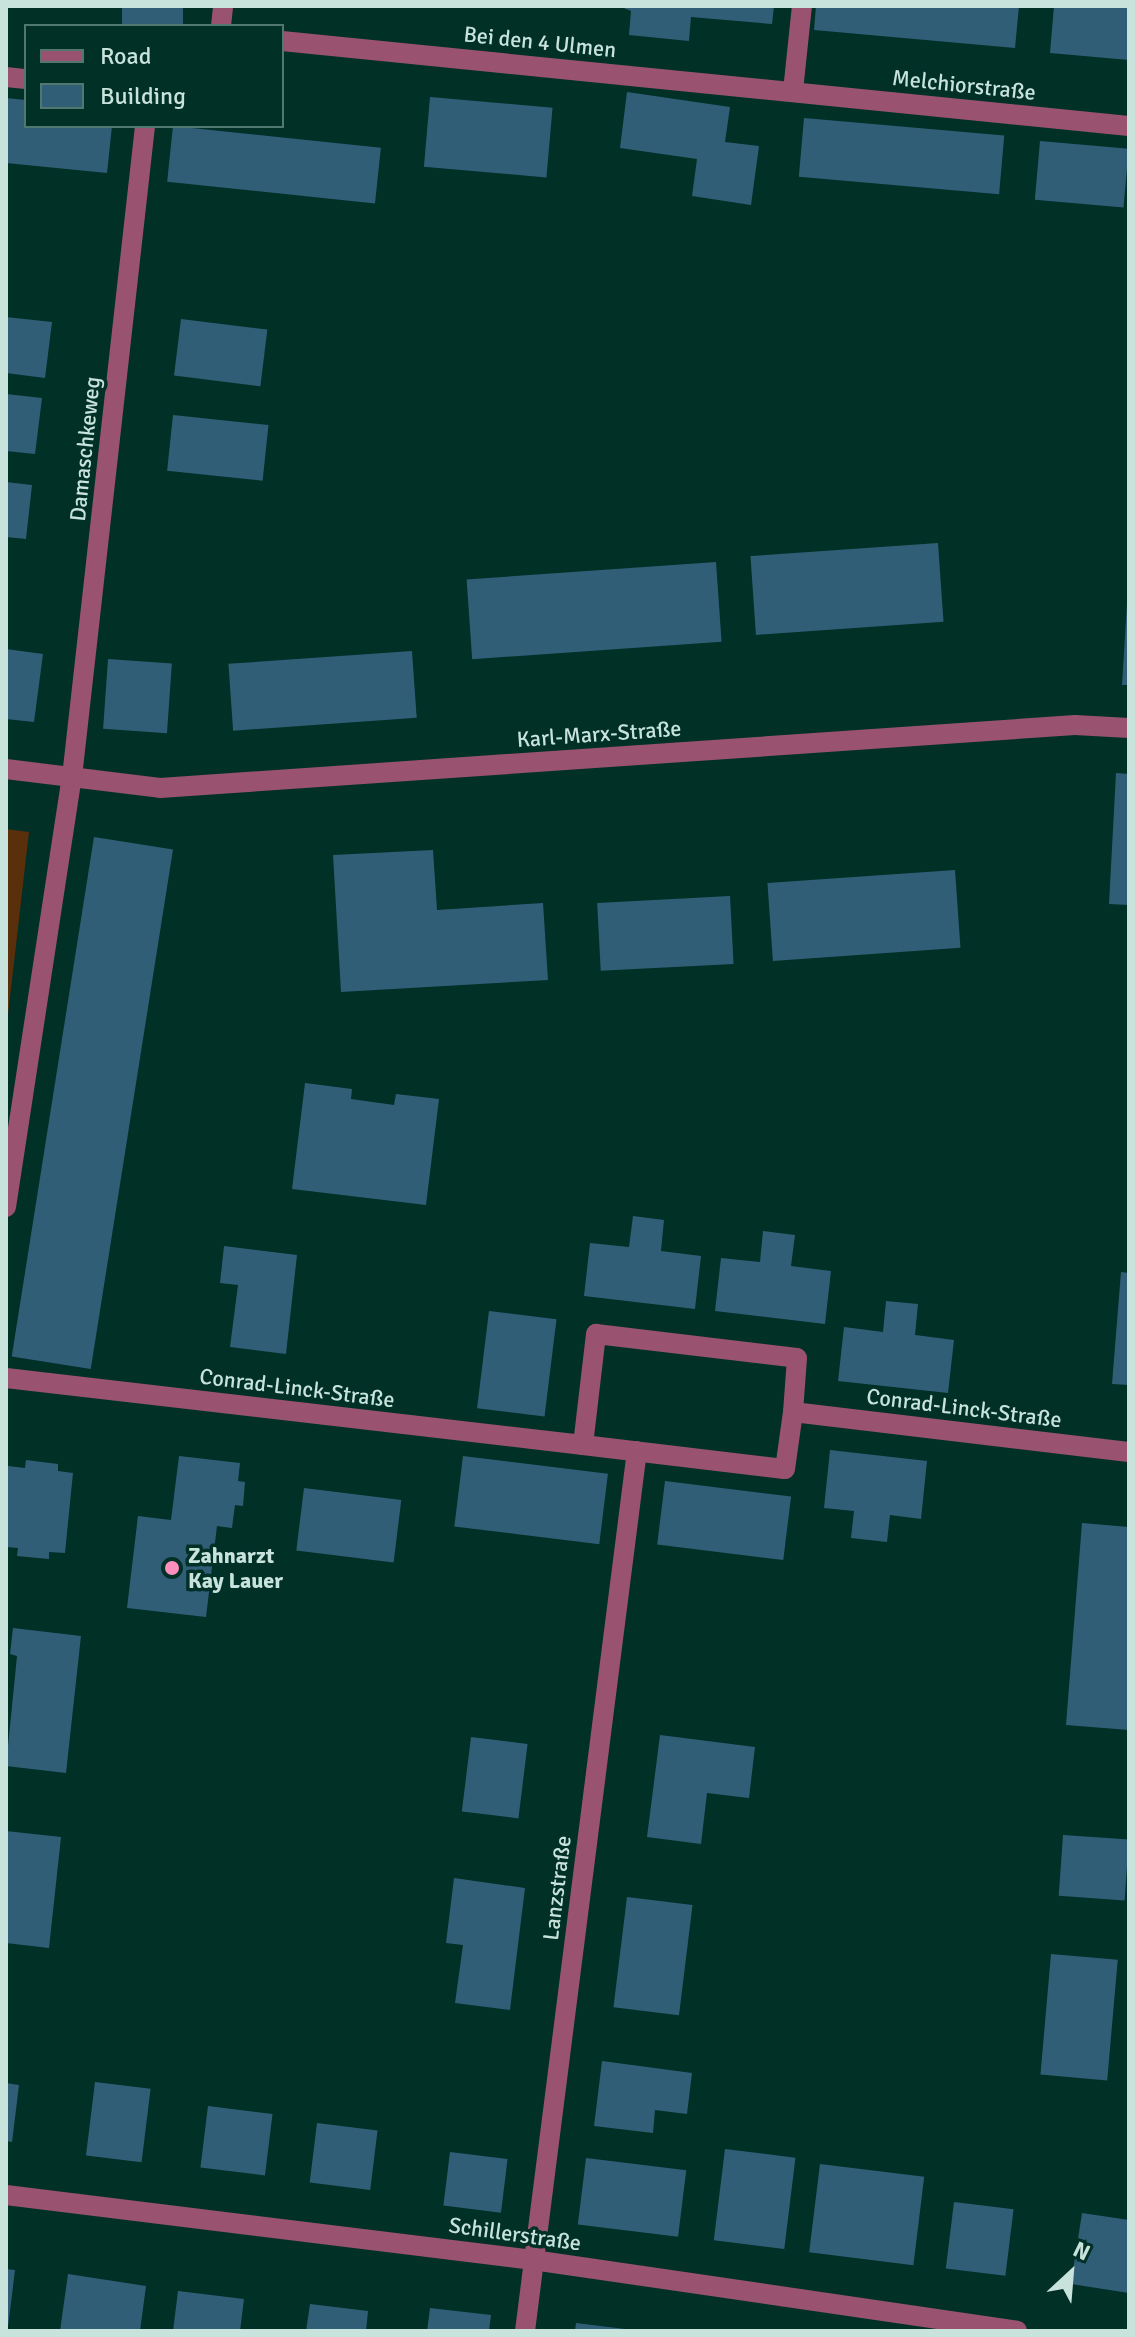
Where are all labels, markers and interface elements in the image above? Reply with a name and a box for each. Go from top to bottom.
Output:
street label: Bei den 4 Ulmen [463,21,617,63]
legend [24,24,284,128]
text: Road [100,41,151,71]
street label: Melchiorstraße [891,64,1037,106]
text: Building [100,81,186,111]
street label: Damaschkeweg [64,375,106,523]
street label: Karl-Marx-Straße [516,715,682,753]
street label: Conrad-Linck-Straße [198,1363,396,1413]
street label: Conrad-Linck-Straße [865,1383,1063,1433]
place label: Zahnarzt Kay Lauer [188,1542,283,1594]
marker: Zahnarzt Kay Lauer [163,1559,181,1577]
street label: Lanzstraße [537,1834,577,1942]
street label: Schillerstraße [447,2212,583,2256]
north arrow [1031,2233,1111,2313]
text: N [1069,2235,1095,2266]

